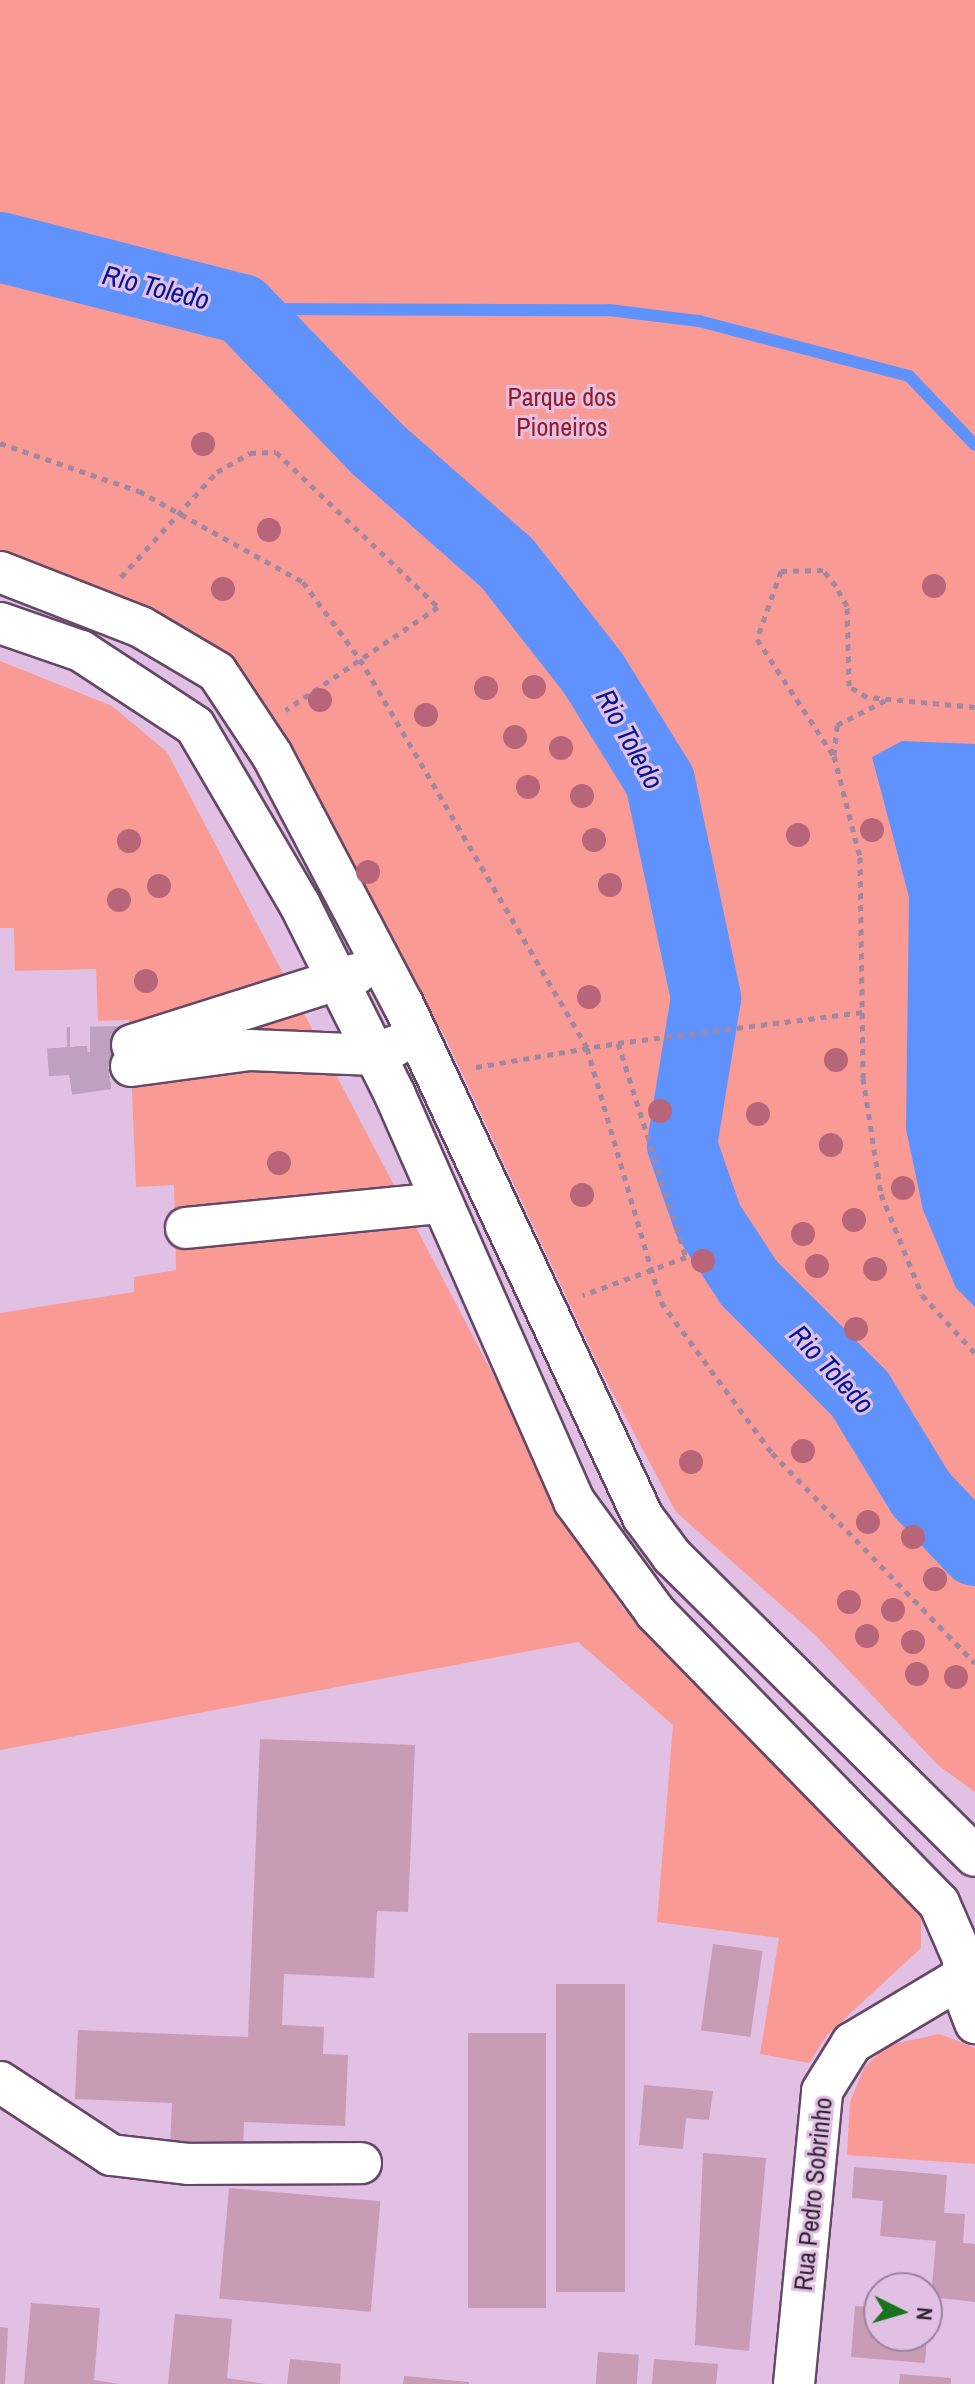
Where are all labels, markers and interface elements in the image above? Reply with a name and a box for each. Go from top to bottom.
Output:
water label: Rio Toledo [99,257,213,317]
park label: Parque dos Pioneiros [507,381,617,442]
water label: Rio Toledo [589,683,671,795]
water label: Rio Toledo [782,1318,882,1420]
street label: Rua Pedro Sobrinho [787,2096,839,2292]
north arrow [863,2272,943,2352]
text: N [909,2306,940,2322]

